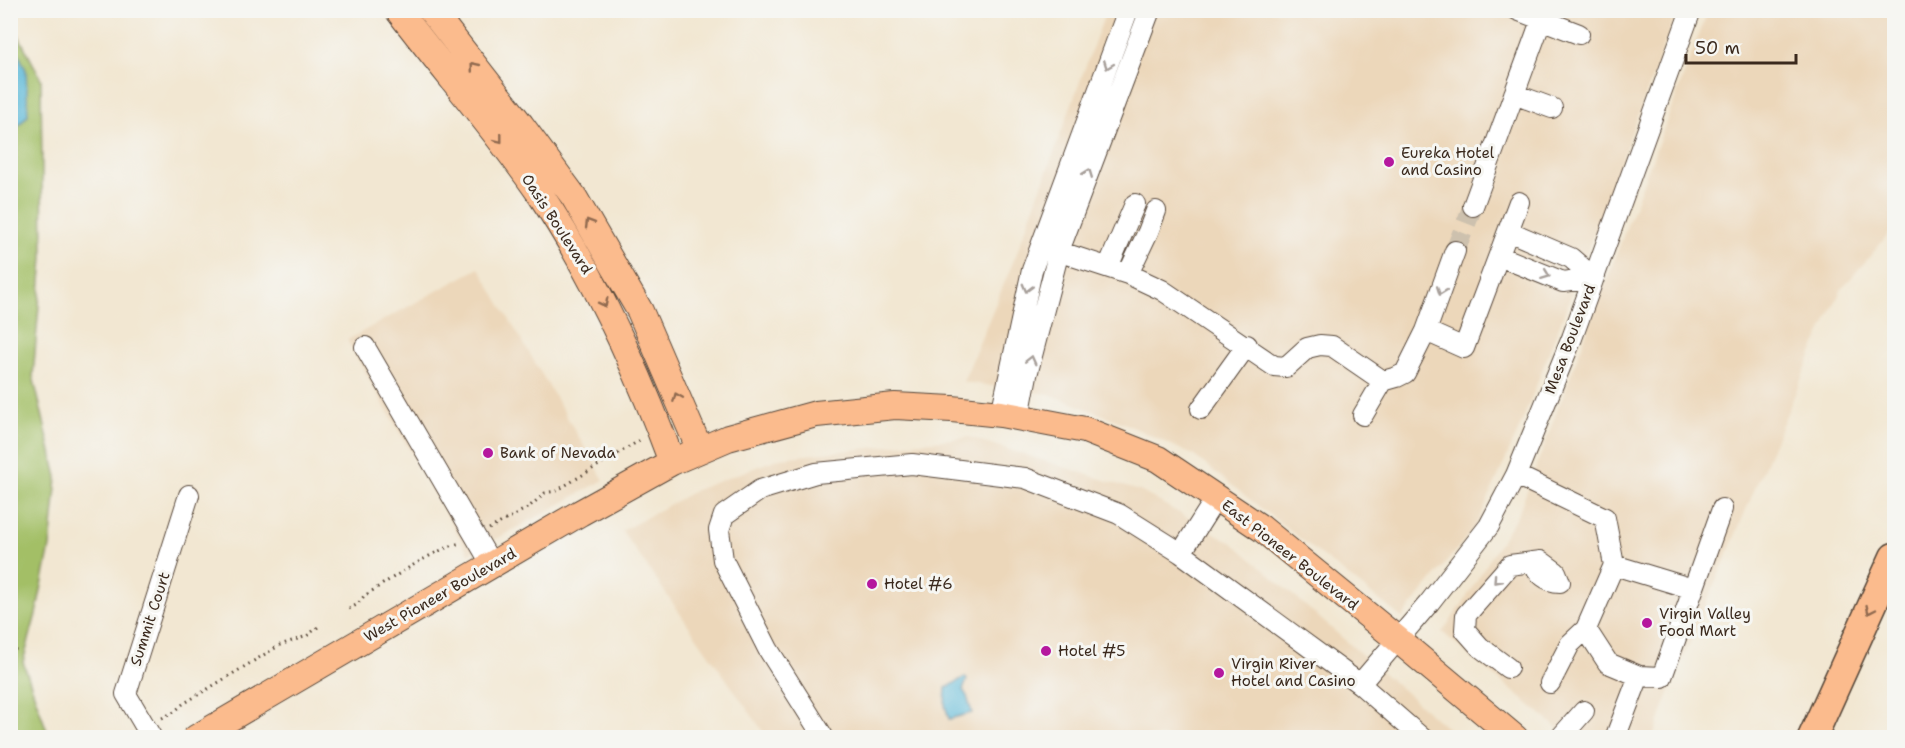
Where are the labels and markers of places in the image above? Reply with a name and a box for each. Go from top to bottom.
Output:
place label: Eureka Hotel and Casino [1401,143,1495,180]
marker: Eureka Hotel and Casino [1382,155,1396,169]
place label: Bank of Nevada [500,443,616,463]
marker: Bank of Nevada [481,446,495,460]
place label: Hotel #6 [884,574,953,594]
marker: Hotel #6 [865,577,879,591]
place label: Virgin Valley Food Mart [1659,604,1751,641]
marker: Virgin Valley Food Mart [1640,616,1654,630]
place label: Hotel #5 [1058,641,1125,661]
marker: Hotel #5 [1039,644,1053,658]
place label: Virgin River Hotel and Casino [1231,654,1356,691]
marker: Virgin River Hotel and Casino [1212,666,1226,680]

